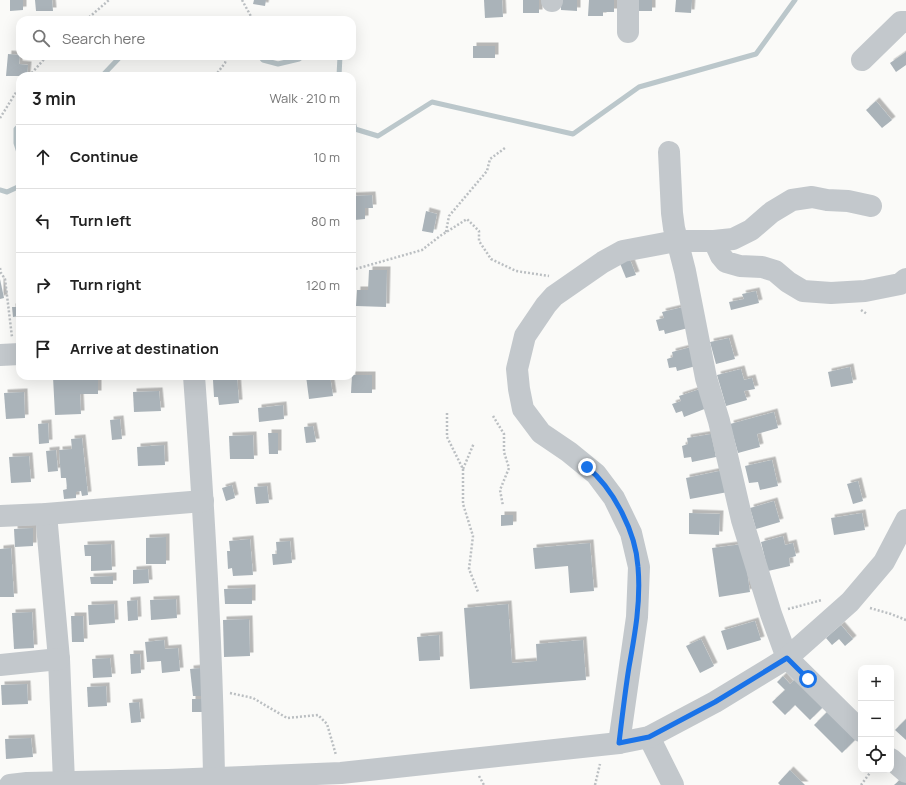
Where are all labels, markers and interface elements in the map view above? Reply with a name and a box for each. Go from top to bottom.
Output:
search box [16,16,356,60]
icon: search [30,27,52,49]
text: Search here [62,28,145,49]
text: 3 min [32,87,76,110]
text: Walk · 210 m [270,89,340,107]
icon: ahead [32,146,54,168]
text: Continue [70,146,138,167]
text: 10 m [313,148,340,166]
icon: left [32,210,54,232]
text: Turn left [70,210,132,231]
text: 80 m [311,212,340,230]
icon: right [32,274,54,296]
text: Turn right [70,274,141,295]
text: 120 m [306,276,340,294]
icon: arrive [32,338,54,360]
text: Arrive at destination [70,338,219,359]
route end [578,458,596,476]
map controls [858,665,894,773]
button: + [858,665,894,701]
route start [799,670,817,688]
button: − [858,701,894,737]
button: locate [858,737,894,773]

